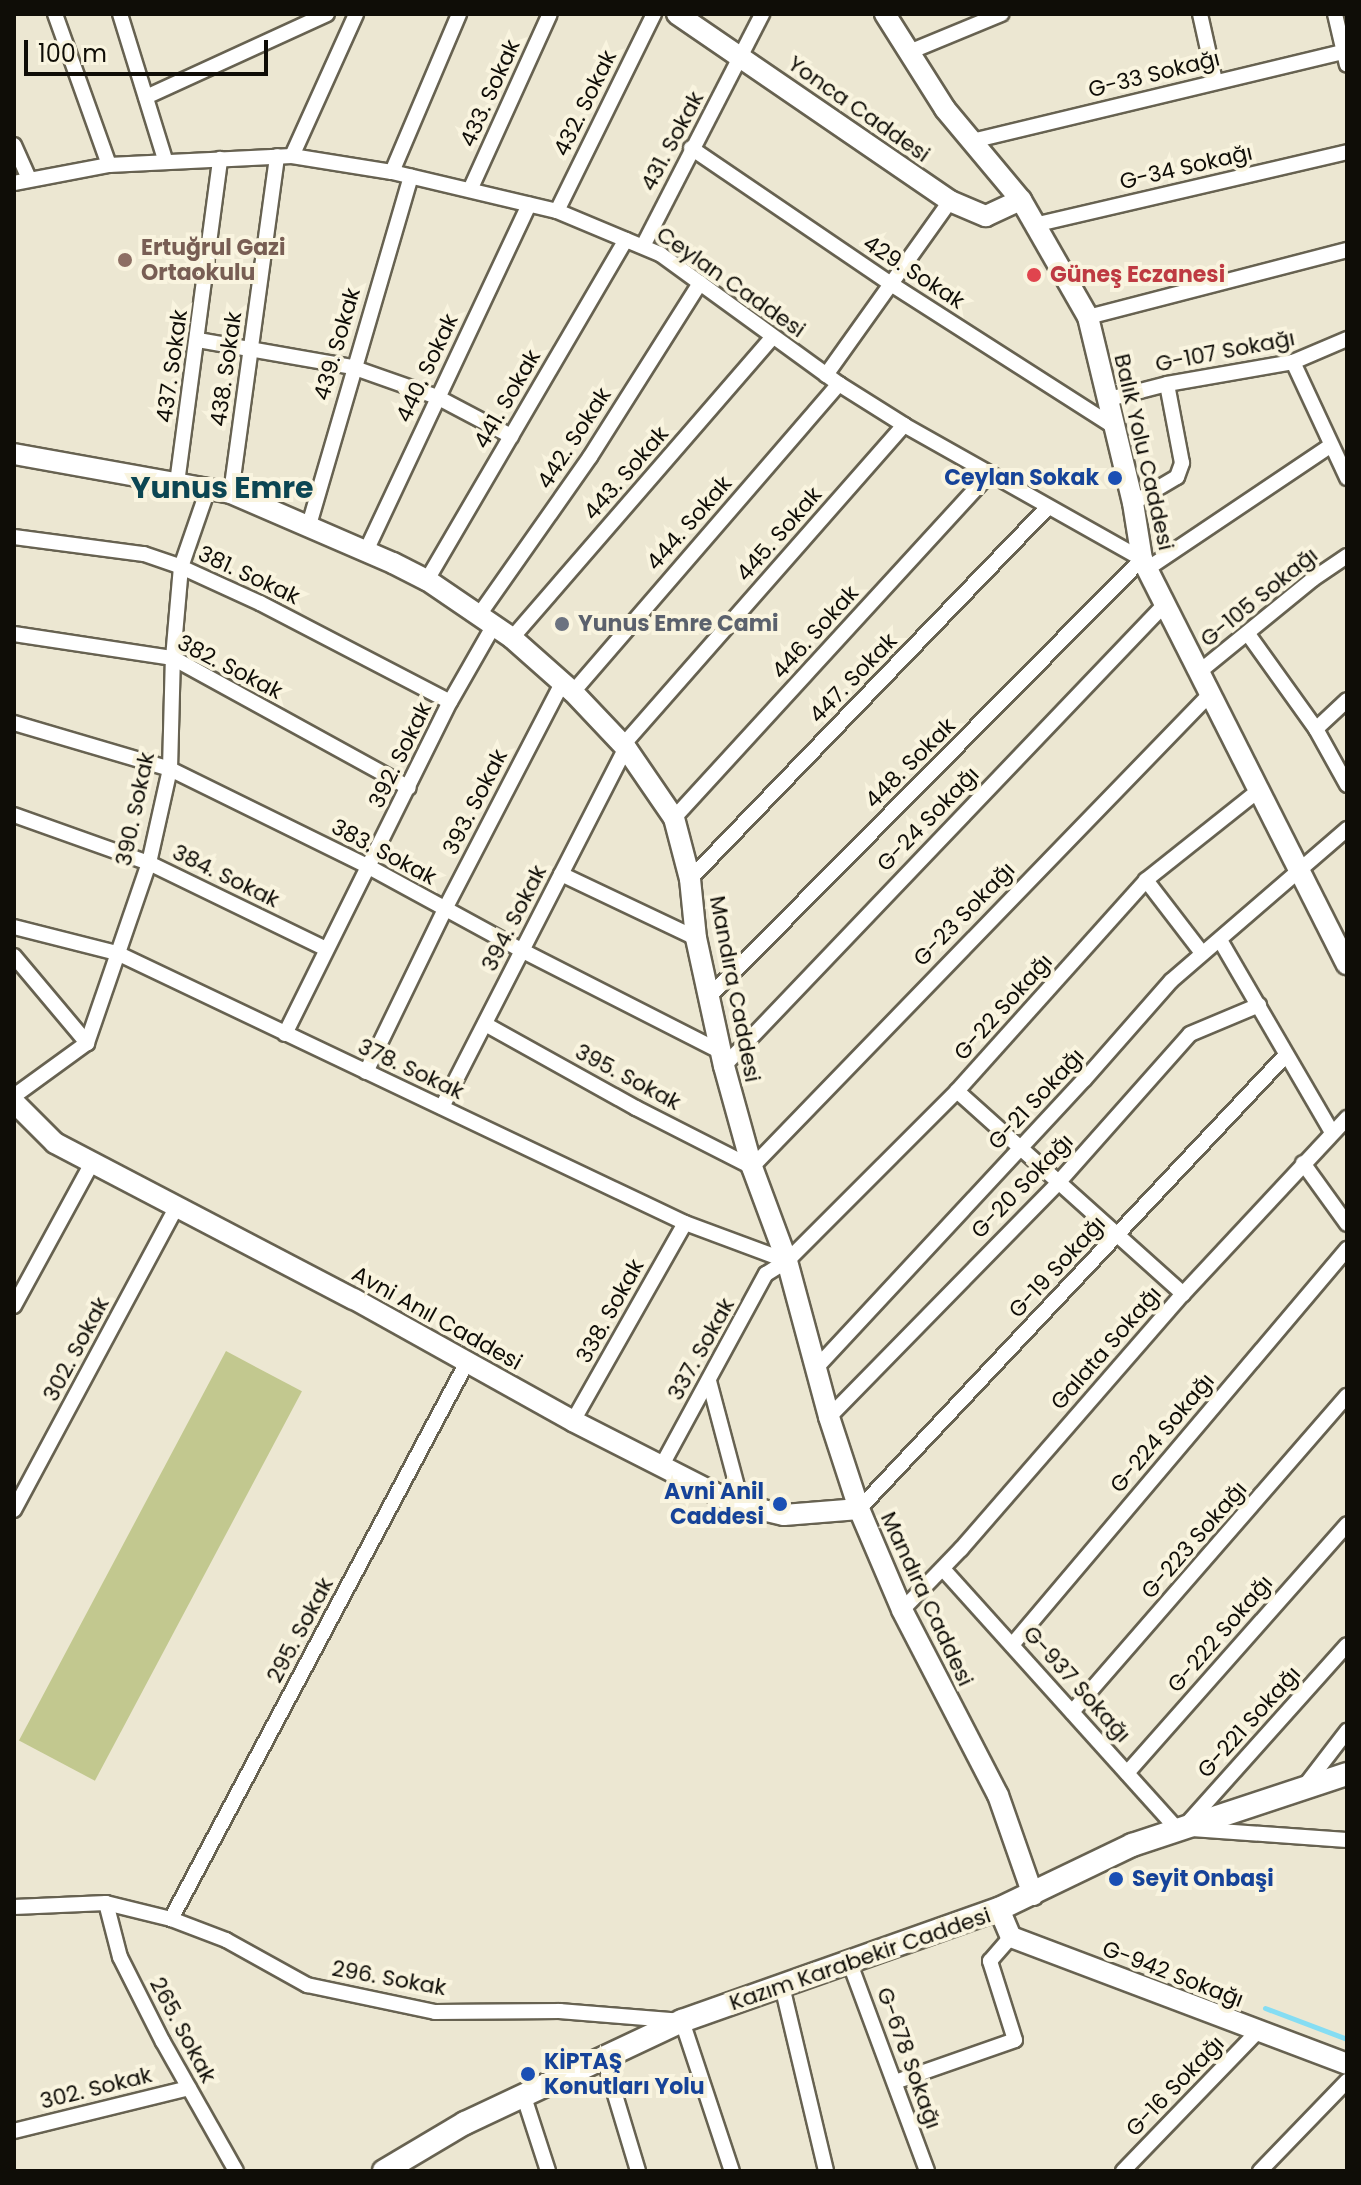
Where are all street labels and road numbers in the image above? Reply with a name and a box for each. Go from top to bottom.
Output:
street label: 433. Sokak [455,35,525,151]
street label: G-33 Sokağı [1086,45,1222,103]
street label: 432. Sokak [548,46,622,160]
street label: Yonca Caddesi [783,50,935,168]
street label: 431. Sokak [635,87,709,195]
street label: G-34 Sokağı [1117,139,1255,195]
street label: Ceylan Caddesi [652,221,810,343]
street label: 429. Sokak [858,230,970,314]
street label: 439. Sokak [308,285,366,403]
street label: 437. Sokak [151,308,193,424]
street label: 438. Sokak [205,310,247,428]
street label: 440. Sokak [390,310,464,426]
street label: G-107 Sokağı [1153,325,1297,377]
street label: 441. Sokak [468,345,546,453]
street label: Balık Yolu Caddesi [1109,351,1179,553]
street label: 442. Sokak [532,382,616,494]
street label: 443. Sokak [578,421,674,525]
street label: 444. Sokak [641,470,737,576]
street label: 445. Sokak [731,481,827,587]
street label: 381. Sokak [194,540,304,610]
street label: G-105 Sokağı [1195,542,1323,652]
street label: 446. Sokak [766,580,864,684]
street label: 447. Sokak [804,628,902,728]
street label: 382. Sokak [173,629,287,705]
street label: 392. Sokak [363,698,437,812]
street label: 448. Sokak [859,712,961,814]
street label: 393. Sokak [437,745,513,859]
street label: 390. Sokak [110,750,160,868]
street label: G-24 Sokağı [872,761,984,877]
street label: 383. Sokak [327,813,441,891]
street label: 384. Sokak [168,839,284,913]
street label: G-23 Sokağı [908,857,1020,971]
street label: 394. Sokak [476,860,552,976]
street label: Mandıra Caddesi [704,894,766,1084]
street label: G-22 Sokağı [948,948,1058,1066]
street label: 378. Sokak [354,1033,468,1105]
street label: 395. Sokak [571,1038,685,1116]
street label: G-21 Sokağı [983,1043,1089,1155]
street label: G-20 Sokağı [966,1128,1078,1244]
street label: G-19 Sokağı [1003,1211,1111,1323]
street label: 338. Sokak [571,1254,649,1368]
street label: Avni Anıl Caddesi [347,1260,527,1376]
street label: Galata Sokağı [1045,1281,1167,1415]
street label: 302. Sokak [37,1292,115,1406]
street label: 337. Sokak [662,1293,740,1405]
street label: G-224 Sokağı [1104,1368,1220,1498]
street label: G-223 Sokağı [1136,1476,1252,1604]
street label: Mandıra Caddesi [875,1508,979,1690]
street label: G-222 Sokağı [1162,1570,1278,1698]
street label: 295. Sokak [261,1573,339,1687]
street label: G-937 Sokağı [1018,1620,1136,1748]
street label: G-221 Sokağı [1192,1661,1306,1783]
street label: Kazım Karabekir Caddesi [726,1902,994,2016]
street label: G-942 Sokağı [1099,1935,1247,2013]
street label: 296. Sokak [330,1955,448,2001]
street label: 265. Sokak [144,1973,222,2087]
street label: G-678 Sokağı [871,1984,947,2132]
street label: G-16 Sokağı [1120,2030,1230,2142]
street label: 302. Sokak [37,2061,155,2115]

